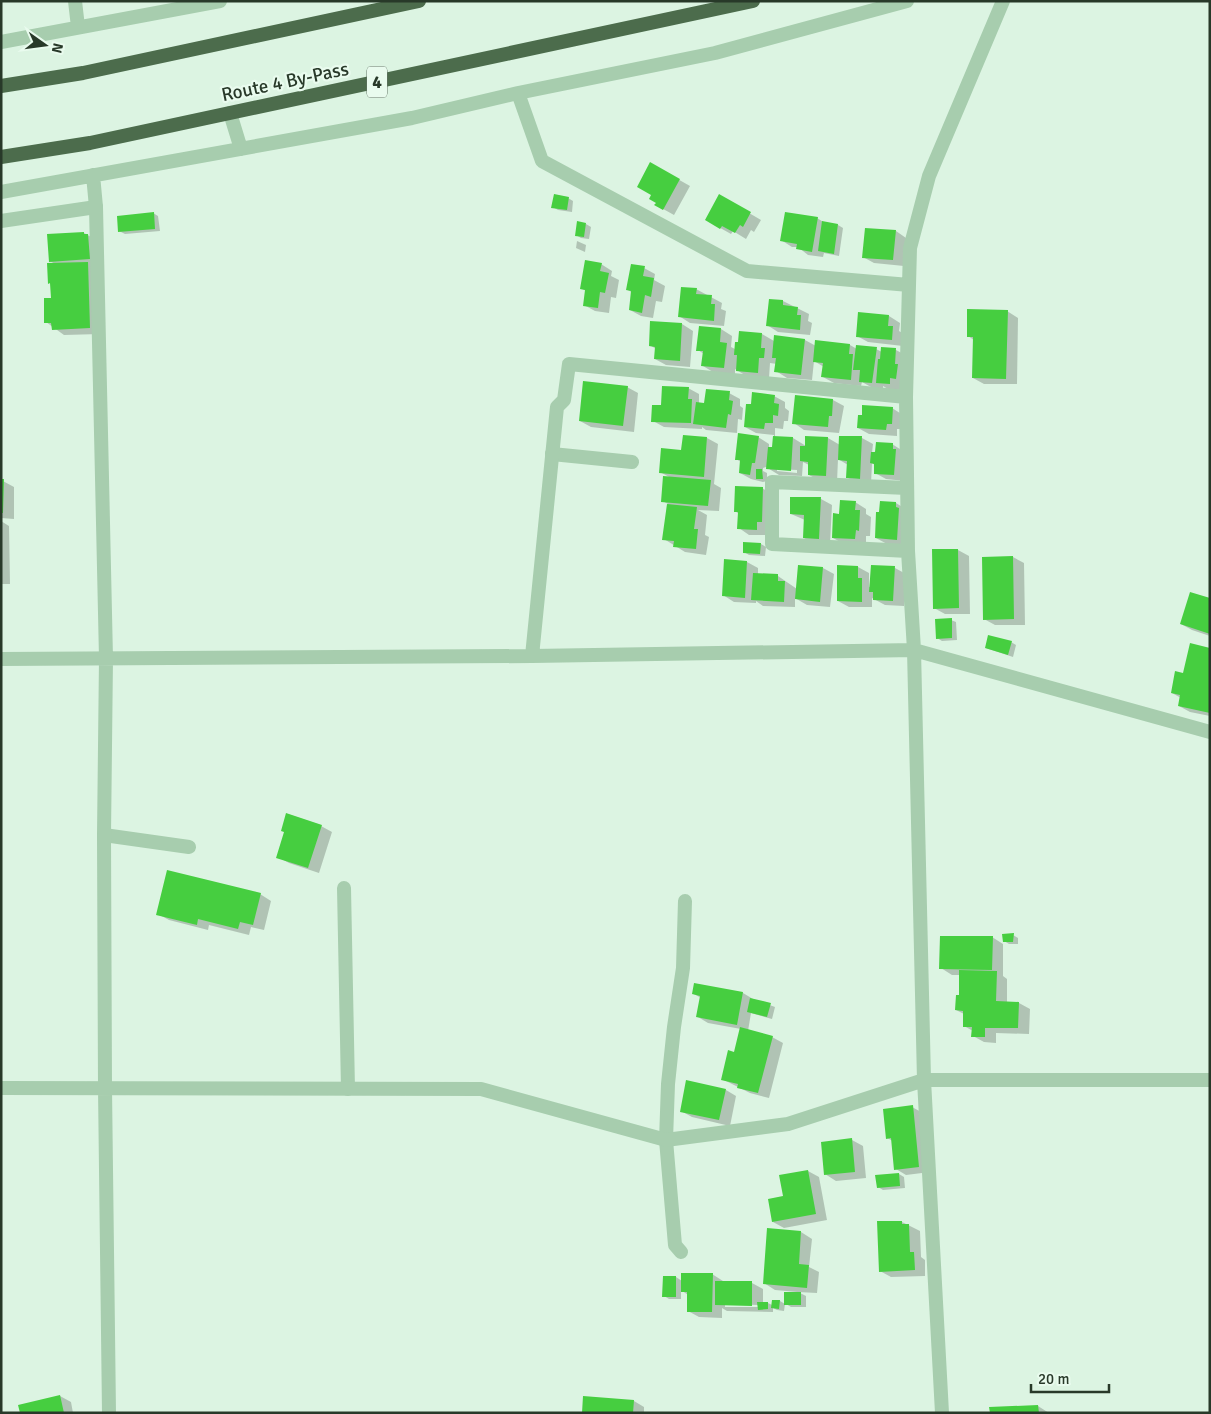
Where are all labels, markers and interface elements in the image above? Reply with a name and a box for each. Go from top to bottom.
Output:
north arrow [20,20,70,70]
text: N [48,41,67,55]
street label: Route 4 By-Pass [219,57,351,107]
road number: 4 [367,66,387,98]
scale bar [1031,1362,1108,1394]
text: 20 m [1038,1370,1069,1388]

